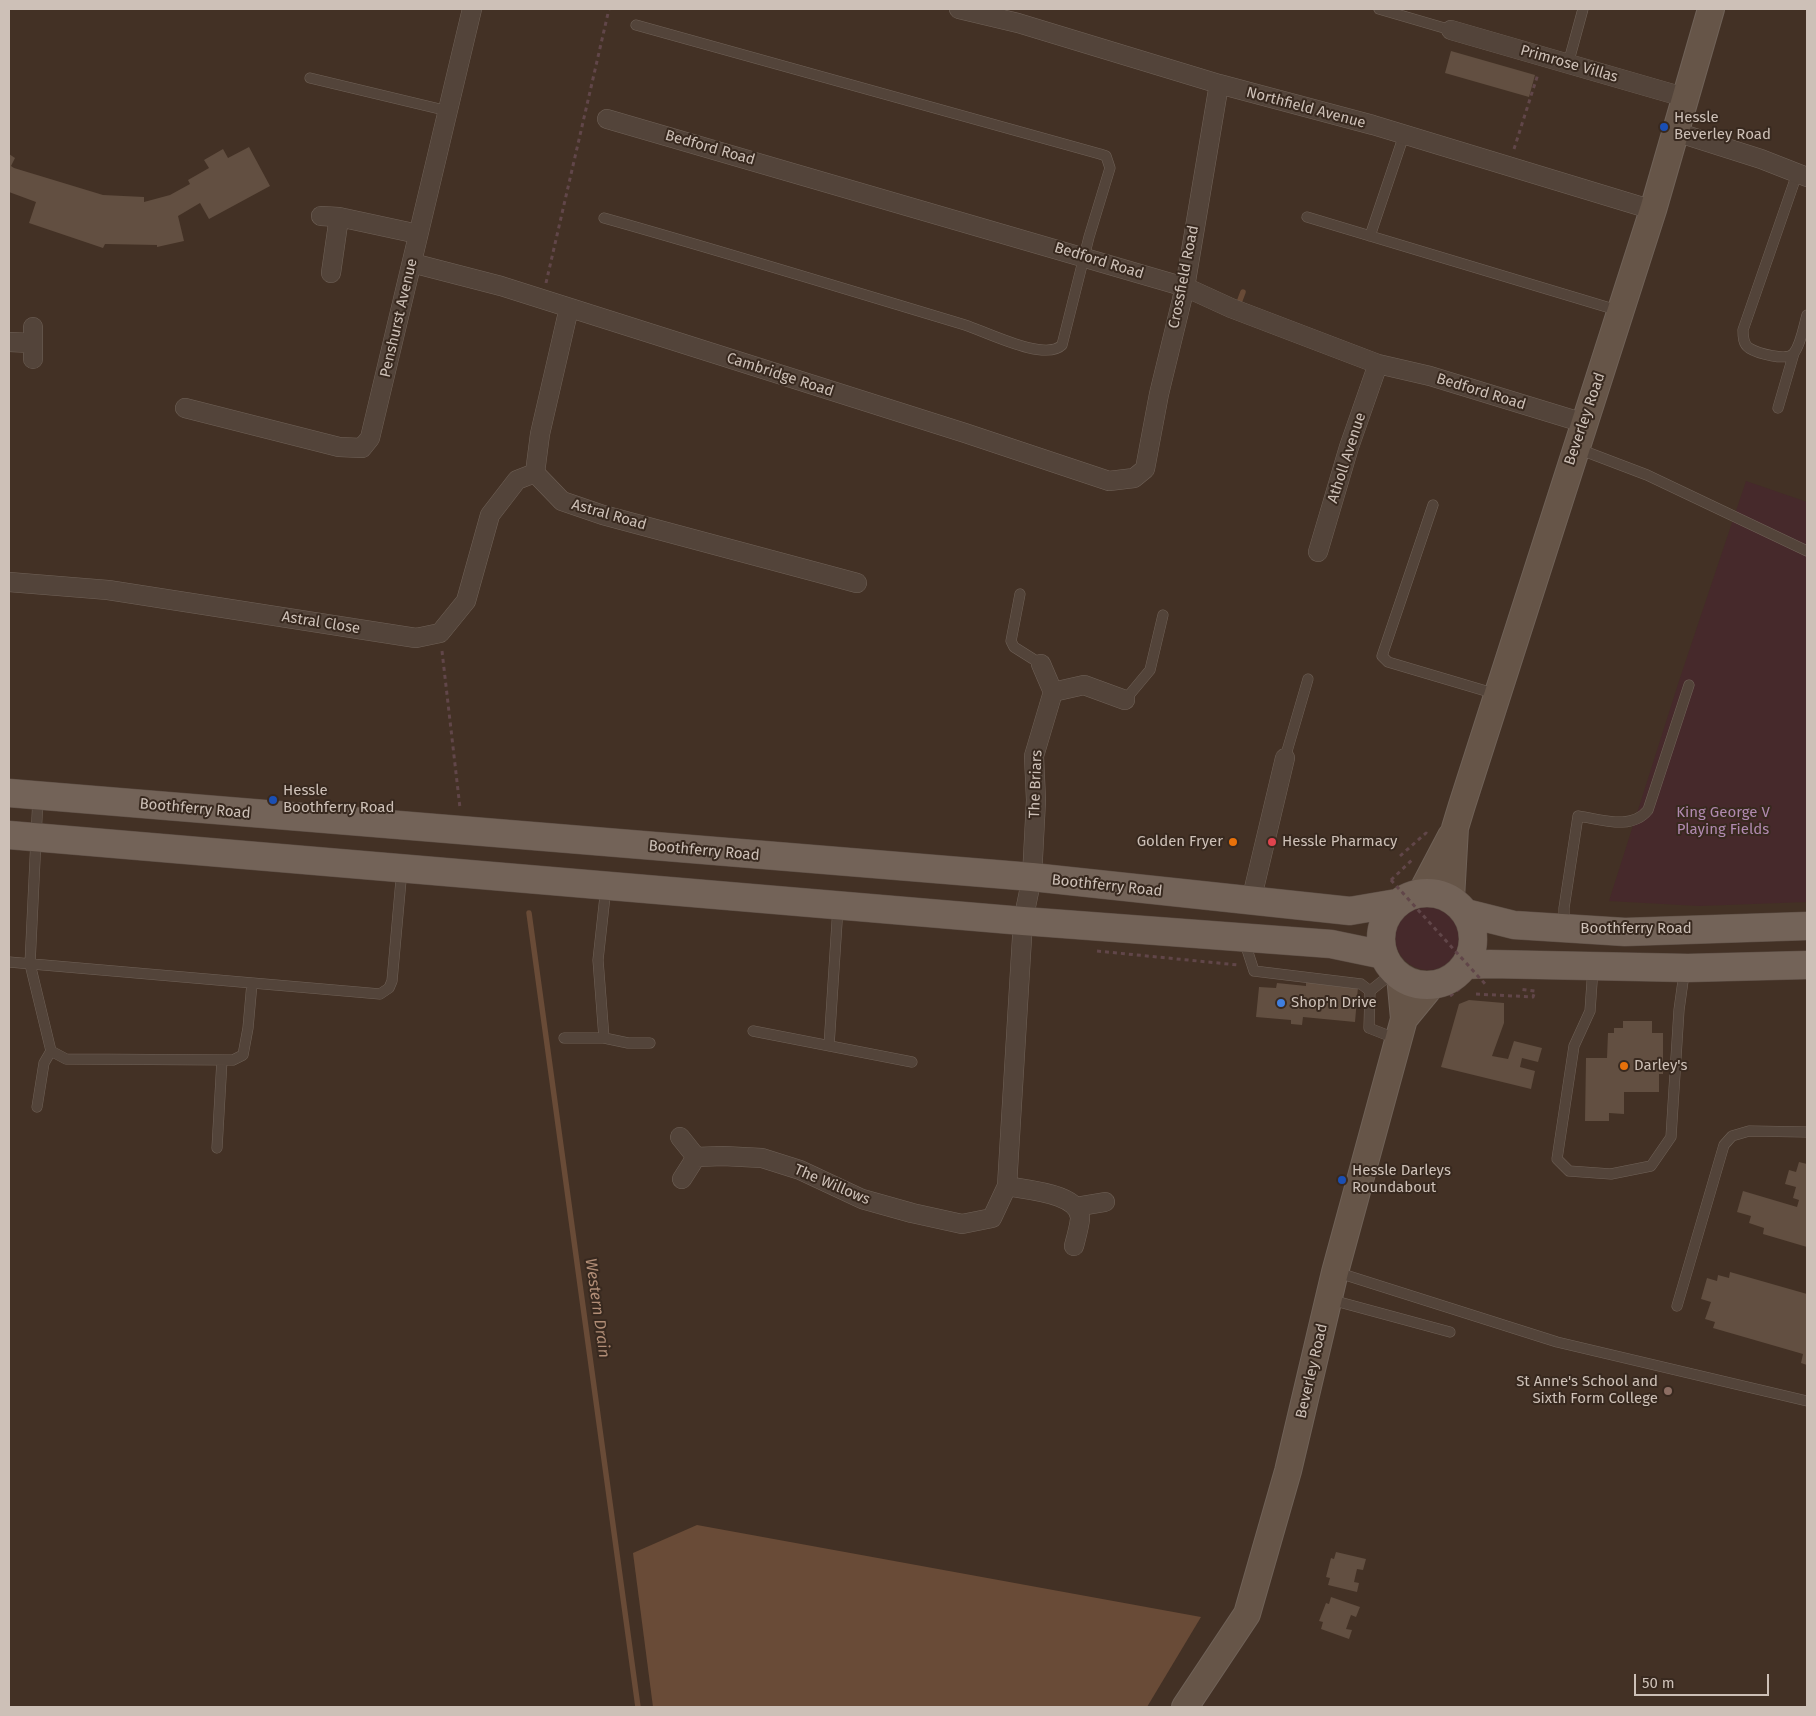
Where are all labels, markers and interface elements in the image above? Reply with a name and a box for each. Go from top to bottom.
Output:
street label: Primrose Villas [1518,41,1620,87]
street label: Northfield Avenue [1244,83,1368,133]
place label: Hessle Beverley Road [1674,109,1771,144]
marker: Hessle Beverley Road [1658,121,1670,133]
street label: Bedford Road [663,127,757,169]
street label: Crossfield Road [1165,224,1203,330]
street label: Bedford Road [1052,239,1146,283]
street label: Penshurst Avenue [377,257,421,379]
street label: Cambridge Road [724,349,836,401]
street label: Bedford Road [1434,370,1528,414]
street label: Beverley Road [1561,370,1609,468]
street label: Atholl Avenue [1324,410,1370,506]
street label: Astral Road [569,496,649,534]
street label: Astral Close [280,608,362,638]
street label: The Briars [1026,749,1046,819]
place label: Hessle Boothferry Road [283,782,394,817]
marker: Hessle Boothferry Road [267,794,279,806]
street label: Boothferry Road [139,795,251,823]
park label: King George V Playing Fields [1676,804,1770,839]
place label: Golden Fryer [1137,833,1223,851]
place label: Hessle Pharmacy [1282,833,1397,851]
marker: Golden Fryer [1227,836,1239,848]
marker: Hessle Pharmacy [1266,836,1278,848]
street label: Boothferry Road [648,837,760,865]
street label: Boothferry Road [1051,871,1163,901]
street label: Boothferry Road [1580,920,1692,938]
place label: Shop'n Drive [1291,994,1377,1012]
marker: Shop'n Drive [1275,997,1287,1009]
place label: Darley's [1634,1057,1687,1075]
marker: Darley's [1618,1060,1630,1072]
street label: The Willows [791,1161,873,1209]
place label: Hessle Darleys Roundabout [1352,1162,1451,1197]
marker: Hessle Darleys Roundabout [1336,1174,1348,1186]
water label: Western Drain [581,1257,613,1359]
street label: Beverley Road [1292,1322,1332,1420]
place label: St Anne's School and Sixth Form College [1516,1373,1658,1408]
marker: St Anne's School and Sixth Form College [1662,1385,1674,1397]
scale bar [1636,1664,1771,1696]
text: 50 m [1642,1674,1675,1692]

